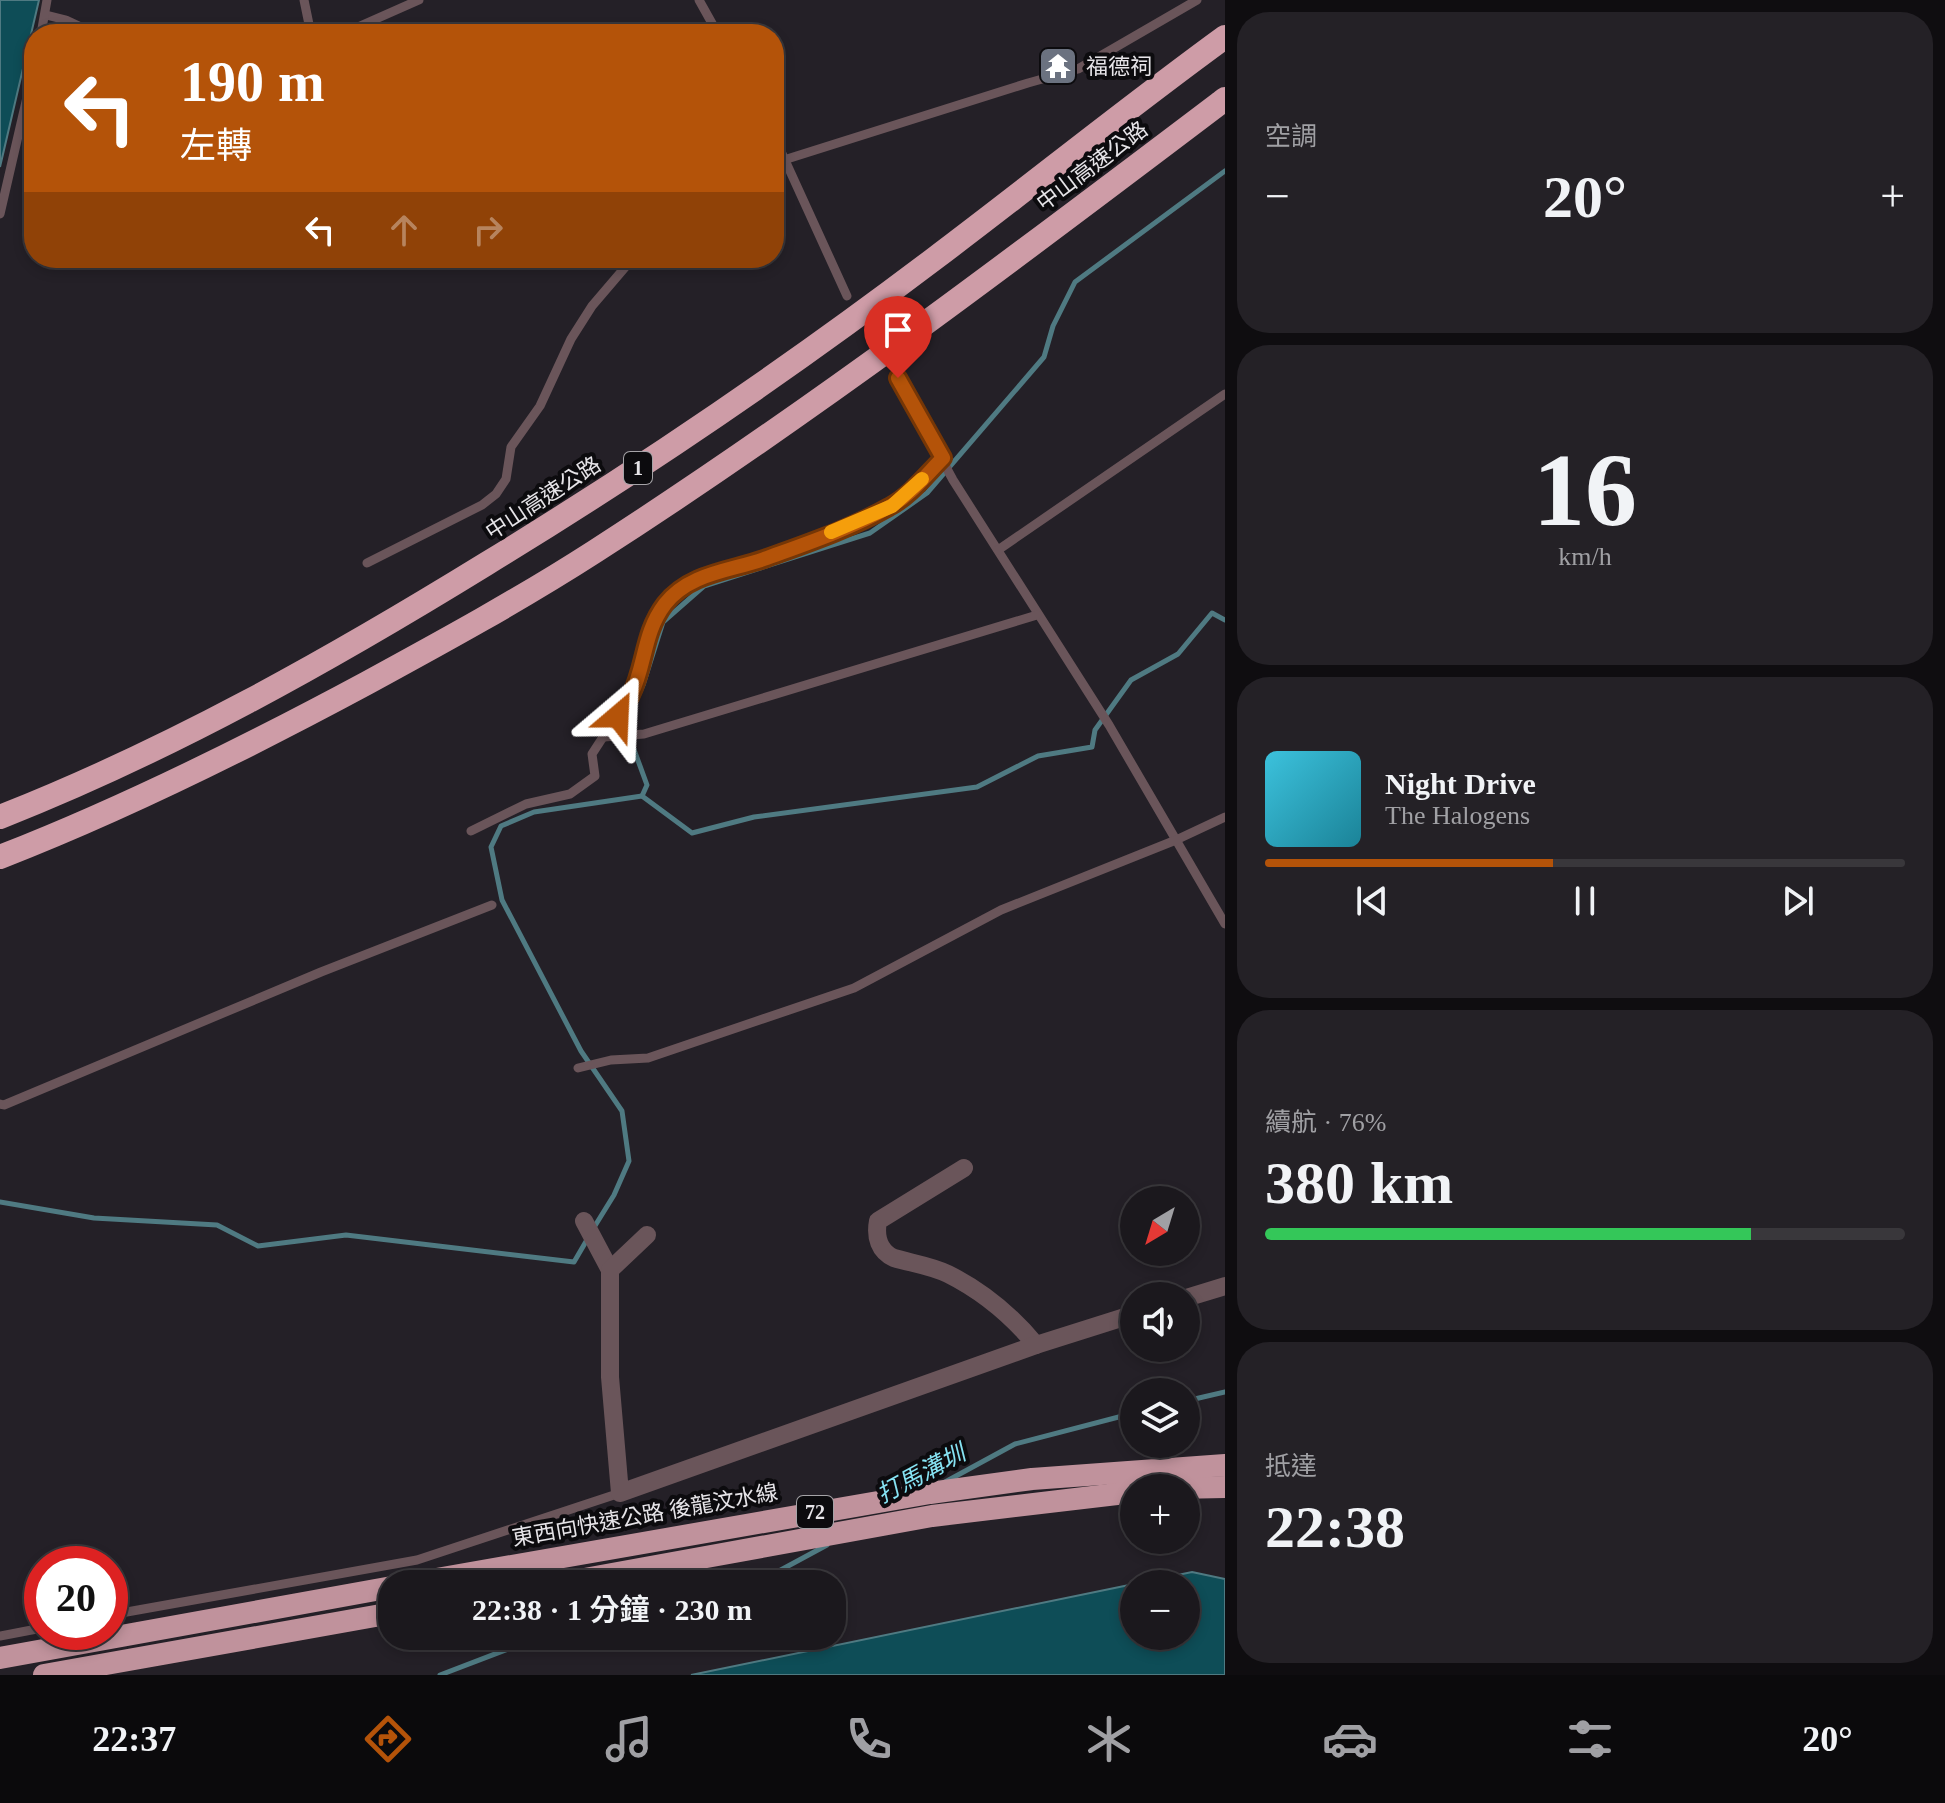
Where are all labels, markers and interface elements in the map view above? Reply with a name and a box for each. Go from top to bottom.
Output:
temple icon: 福德祠 [1037,45,1079,87]
text: 190 m [180,51,325,113]
place label: 福德祠 [1086,54,1152,79]
icon: left [48,56,152,160]
street label: 中山高速公路 [1032,116,1152,216]
text: 空調 [1265,122,1317,151]
text: 左轉 [180,126,252,166]
text: 20° [1543,164,1627,230]
text: − [1265,172,1290,221]
text: + [1880,172,1905,221]
icon: left [298,208,342,252]
icon: ahead [382,208,426,252]
icon: right [466,208,510,252]
pin [864,296,932,378]
icon: arrive [876,308,920,352]
text: 16 [1533,432,1637,547]
street label: 中山高速公路 [481,452,605,544]
road number: 1 [624,452,652,484]
text: km/h [1558,542,1612,571]
position arrow [576,674,660,758]
text: Night Drive [1385,767,1536,800]
text: The Halogens [1385,801,1530,830]
icon: previous [1350,879,1394,923]
icon: pause [1563,879,1607,923]
icon: next [1776,879,1820,923]
text: 續航 · 76% [1265,1108,1386,1137]
text: 380 km [1265,1150,1453,1216]
north arrow [1120,1186,1200,1266]
map controls [1120,1186,1200,1650]
button: sound [1120,1282,1200,1362]
button: layers [1120,1378,1200,1458]
water label: 打馬溝圳 [873,1439,972,1508]
text: 抵達 [1265,1452,1317,1481]
button: + [1120,1474,1200,1554]
street label: 東西向快速公路 後龍汶水線 [510,1479,780,1551]
text: 22:38 [1265,1494,1405,1560]
road number: 72 [797,1496,833,1528]
speed limit sign: 20 [24,1546,128,1650]
button: − [1120,1570,1200,1650]
text: 22:38 · 1 分鐘 · 230 m [472,1593,752,1626]
icon: directions [360,1711,416,1767]
icon: music [601,1711,657,1767]
icon: phone [841,1711,897,1767]
icon: climate [1081,1711,1137,1767]
icon: car [1322,1711,1378,1767]
icon: filters [1562,1711,1618,1767]
text: 22:37 [92,1719,176,1759]
text: 20° [1802,1719,1853,1759]

